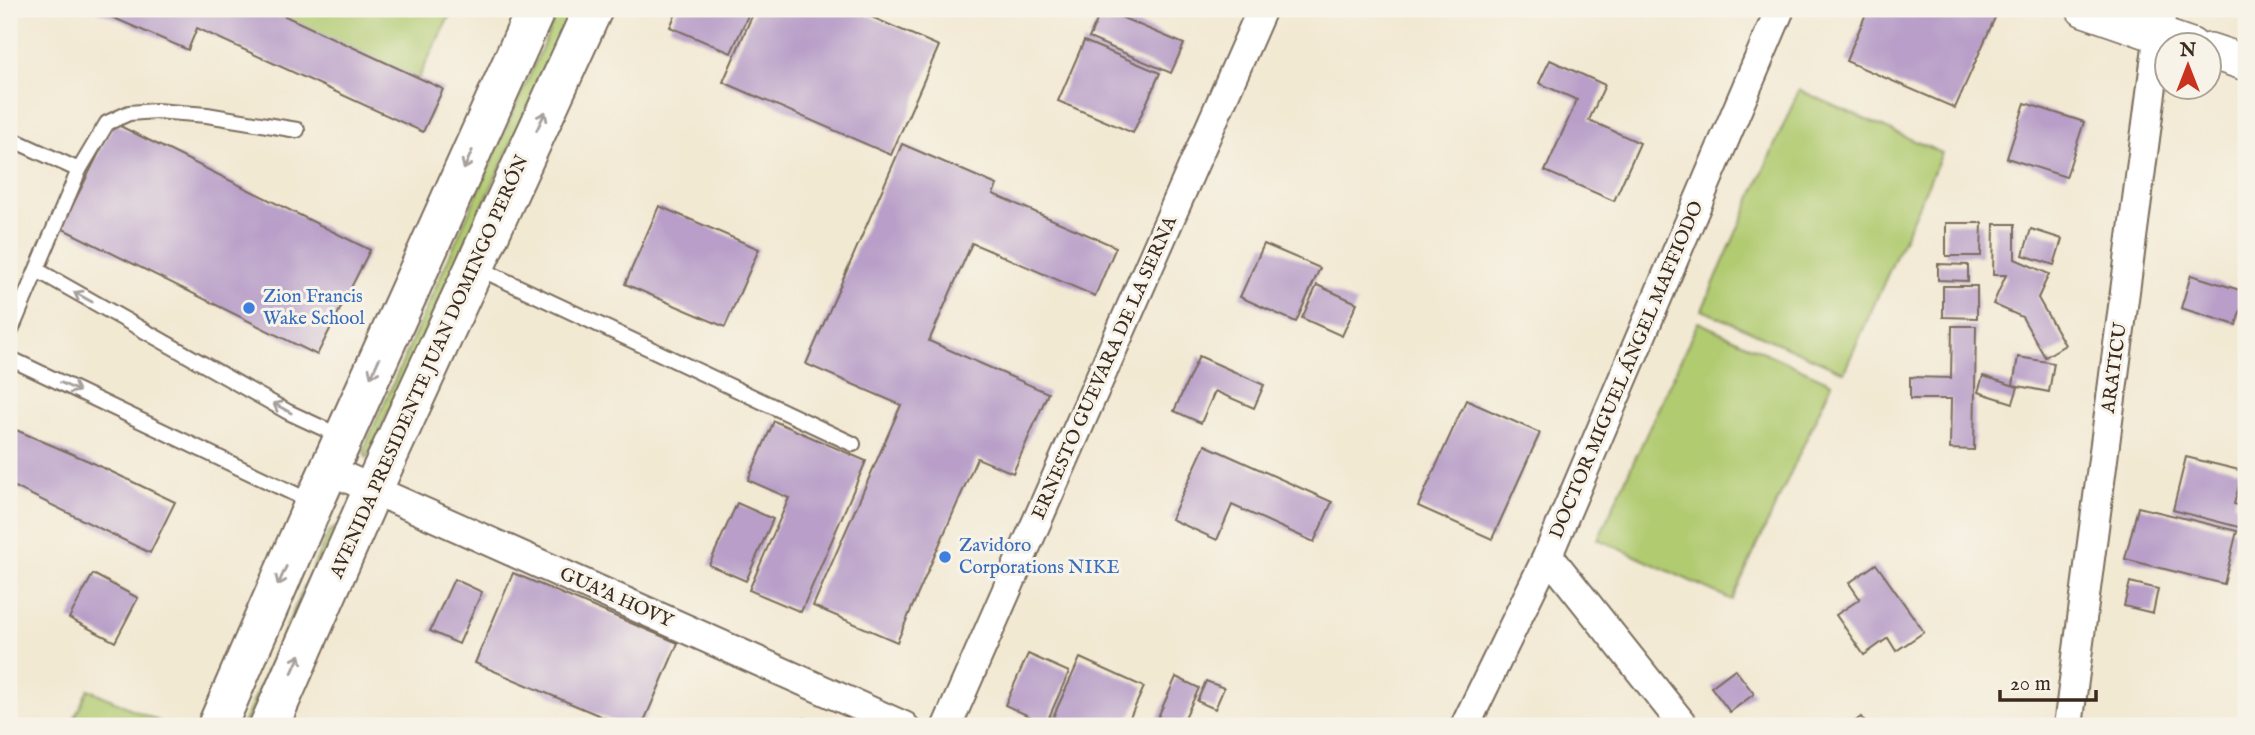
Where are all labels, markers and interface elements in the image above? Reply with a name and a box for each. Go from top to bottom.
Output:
north arrow [2154,32,2224,102]
text: N [2179,39,2197,63]
one-way arrow [535,111,548,133]
one-way arrow [461,149,474,171]
street label: AVENIDA PRESIDENTE JUAN DOMINGO PERÓN [324,151,535,583]
street label: DOCTOR MIGUEL ÁNGEL MAFFIODO [1544,197,1709,542]
street label: ERNESTO GUEVARA DE LA SERNA [1027,212,1183,523]
place label: Zion Francis Wake School [263,285,365,331]
one-way arrow [74,290,94,304]
marker: Zion Francis Wake School [241,300,257,316]
street label: ARATICU [2097,320,2133,416]
one-way arrow [368,357,381,378]
one-way arrow [59,381,80,395]
one-way arrow [272,401,292,415]
place label: Zavidoro Corporations NIKE [959,534,1120,580]
marker: Zavidoro Corporations NIKE [937,549,953,565]
street label: GUA'A HOVY [556,562,677,634]
one-way arrow [275,565,288,586]
one-way arrow [291,654,304,675]
scale bar [2000,658,2096,702]
text: 20 m [2010,671,2051,698]

